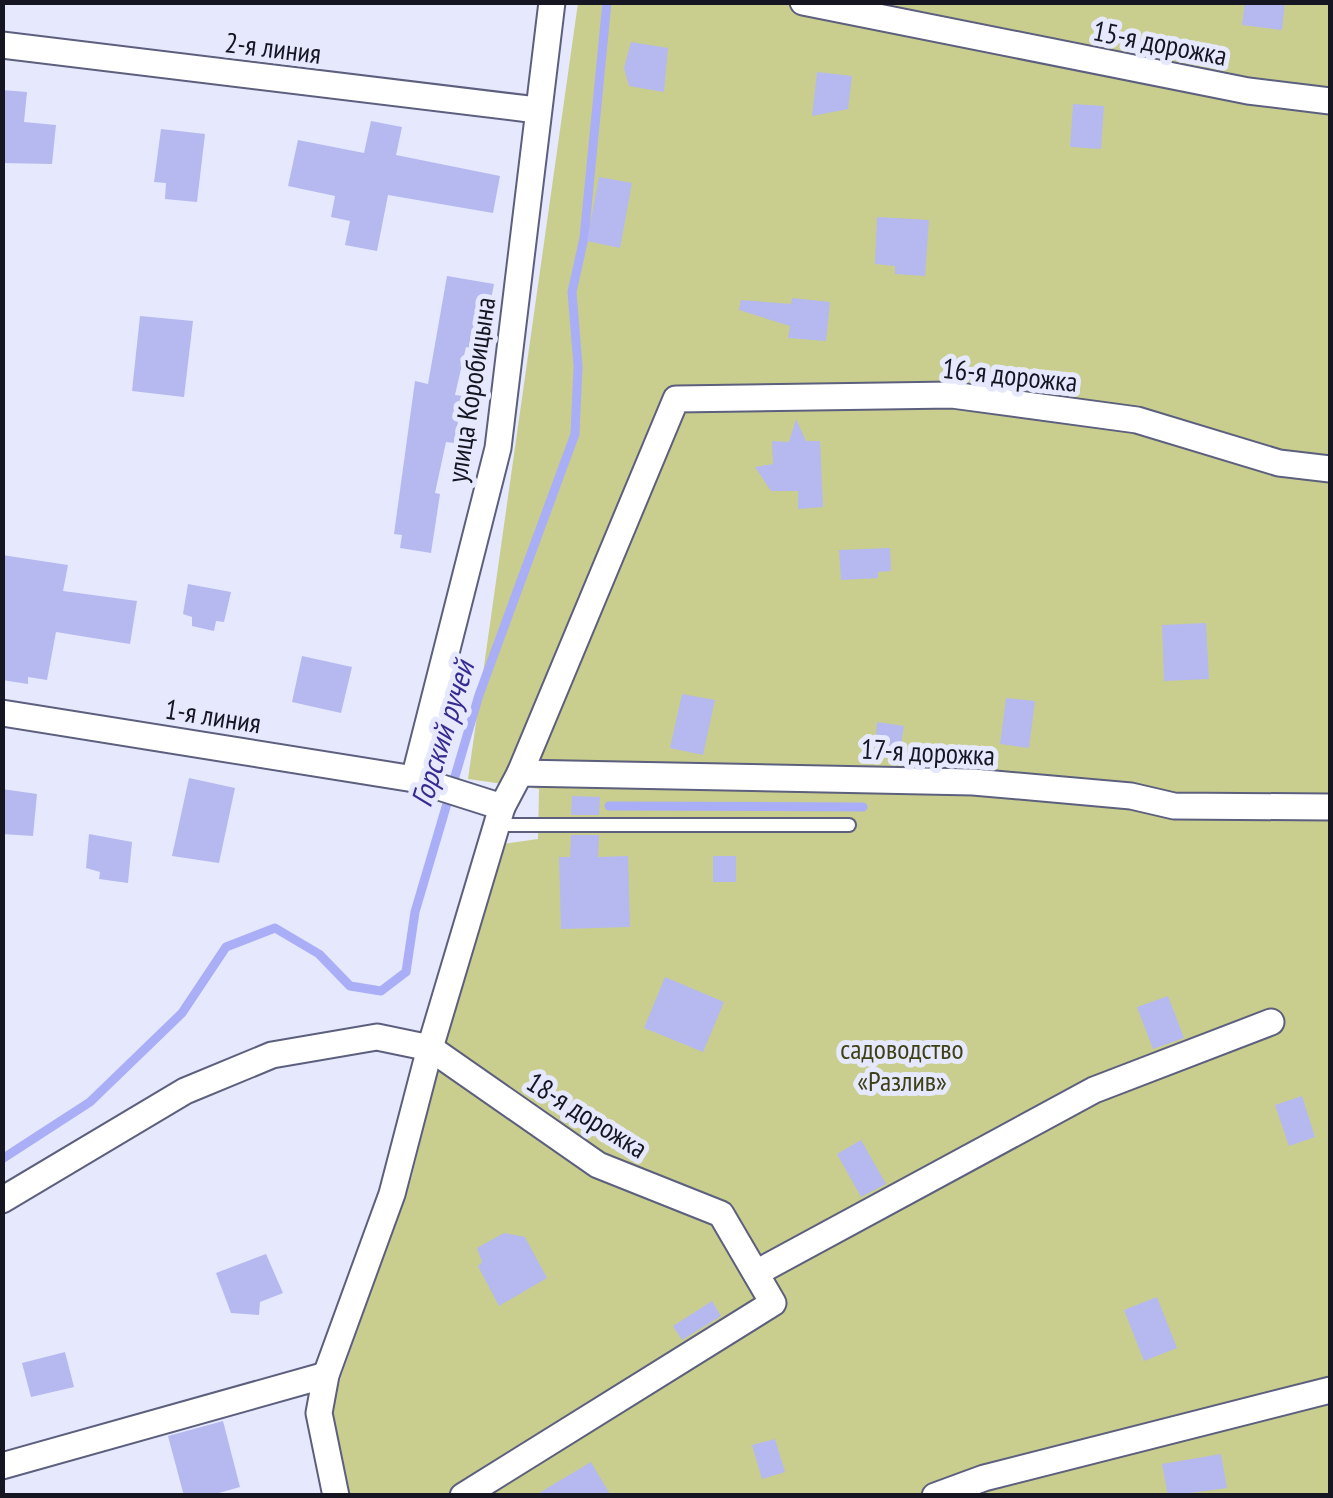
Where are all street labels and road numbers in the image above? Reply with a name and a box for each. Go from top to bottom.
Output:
street label: 15-я дорожка [1090,11,1230,74]
street label: 2-я линия [223,23,323,72]
street label: улица Коробицына [438,294,503,485]
street label: 16-я дорожка [941,349,1079,400]
street label: 1-я линия [163,690,264,741]
street label: 17-я дорожка [860,730,996,773]
street label: 18-я дорожка [520,1063,655,1166]

